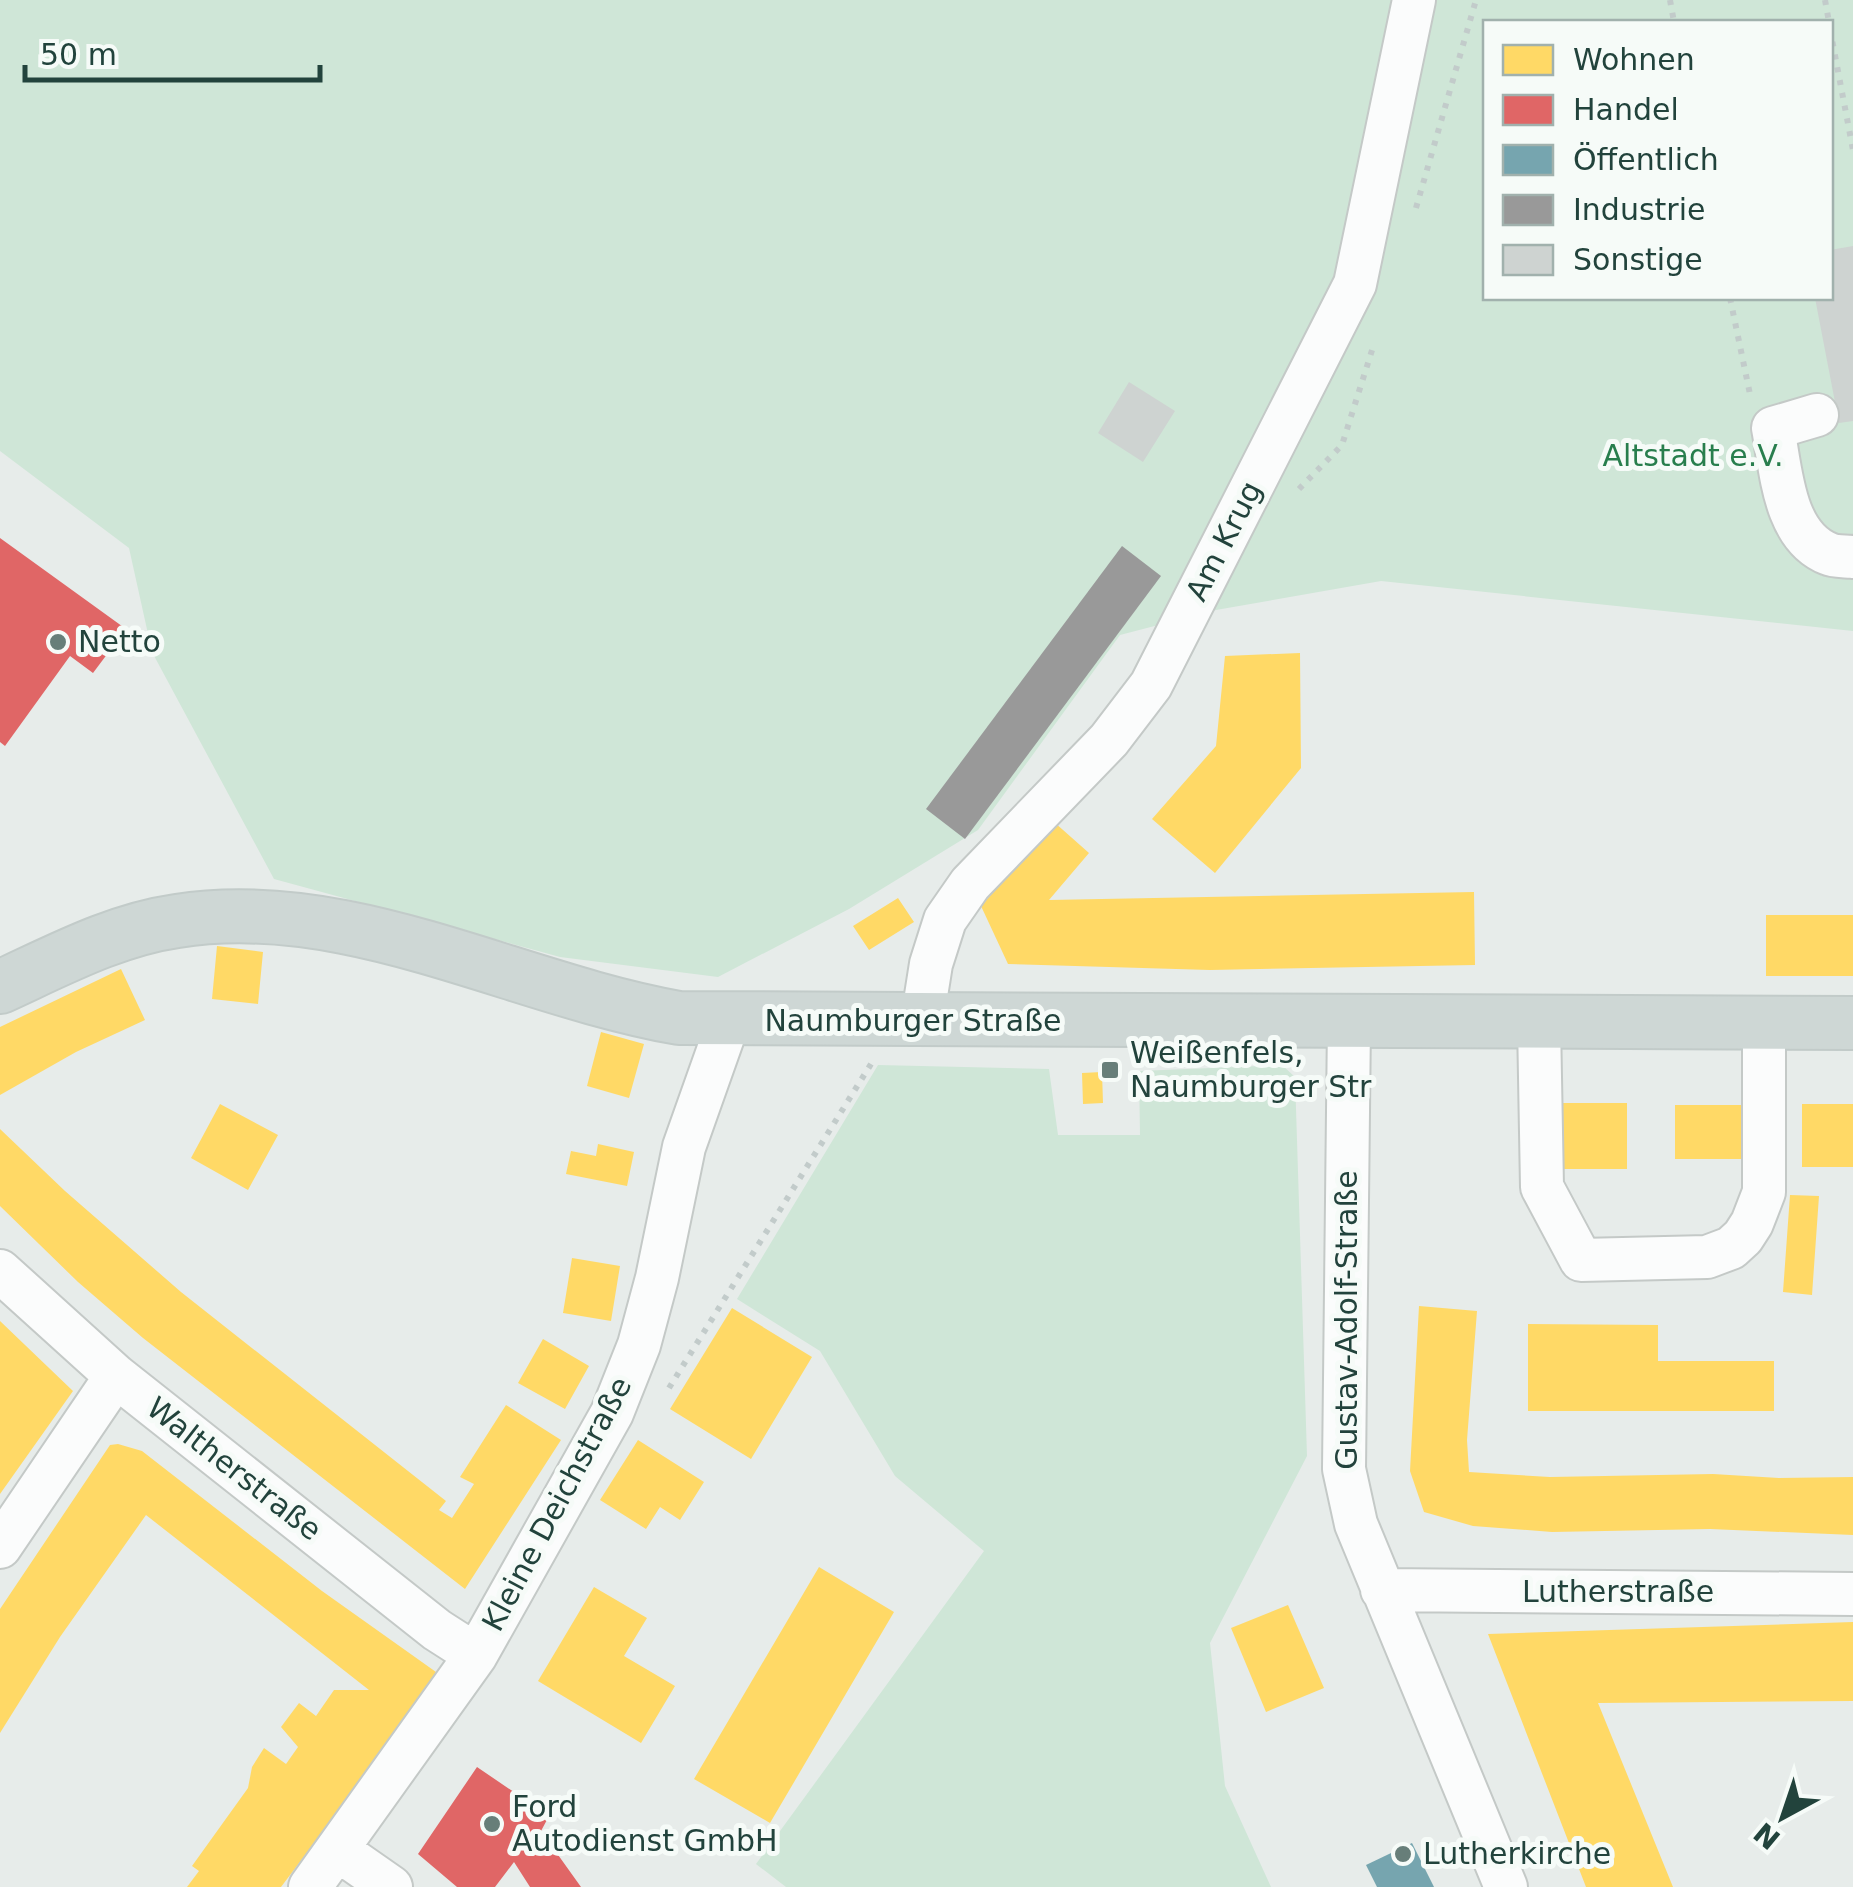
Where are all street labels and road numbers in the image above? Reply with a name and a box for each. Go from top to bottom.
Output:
street label: Am Krug [1179,475,1269,606]
street label: Naumburger Straße [764,1003,1062,1038]
street label: Gustav-Adolf-Straße [1329,1170,1364,1470]
street label: Kleine Deichstraße [475,1371,638,1637]
street label: Waltherstraße [140,1390,328,1548]
street label: Lutherstraße [1522,1574,1714,1609]

